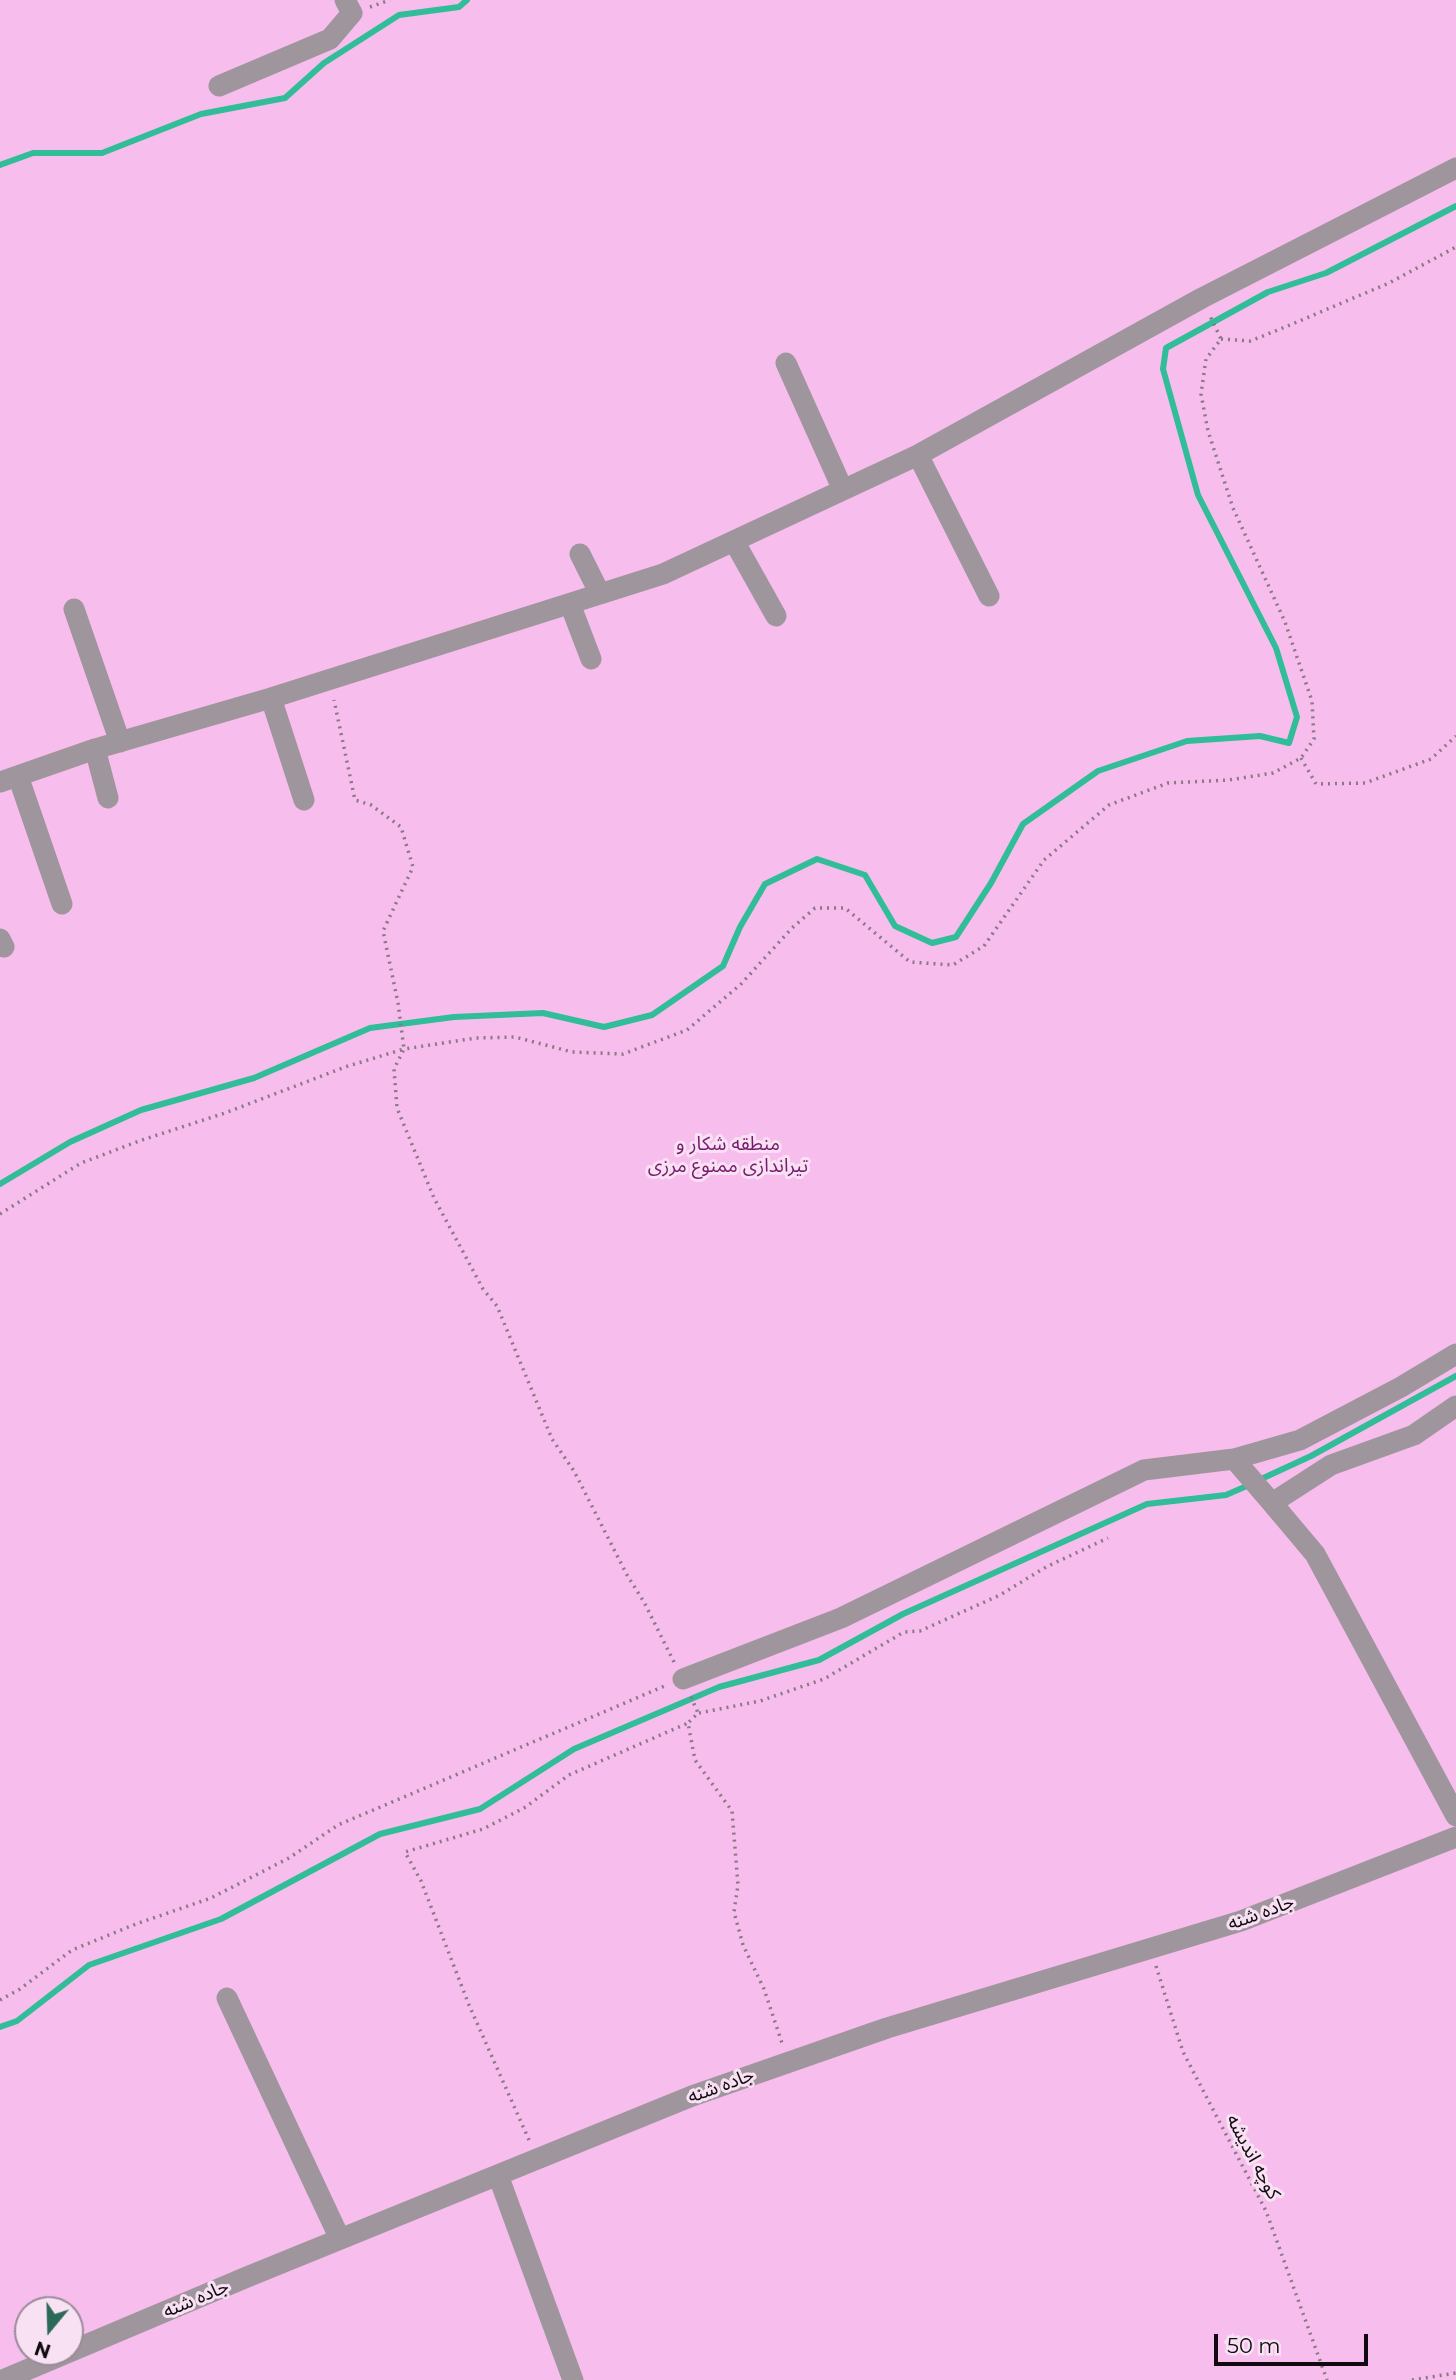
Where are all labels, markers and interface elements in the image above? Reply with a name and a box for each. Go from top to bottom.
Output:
park label: منطقه شکار و تیراندازی ممنوع مرزی [648,1133,808,1177]
street label: جاده شنه [1225,1890,1297,1936]
street label: جاده شنه [685,2063,757,2109]
street label: کوچه اندیشه [1221,2111,1285,2203]
street label: جاده شنه [160,2275,232,2323]
north arrow [14,2296,84,2366]
scale bar [1218,2320,1372,2364]
text: 50 m [1227,2333,1281,2358]
text: N [32,2336,54,2363]

